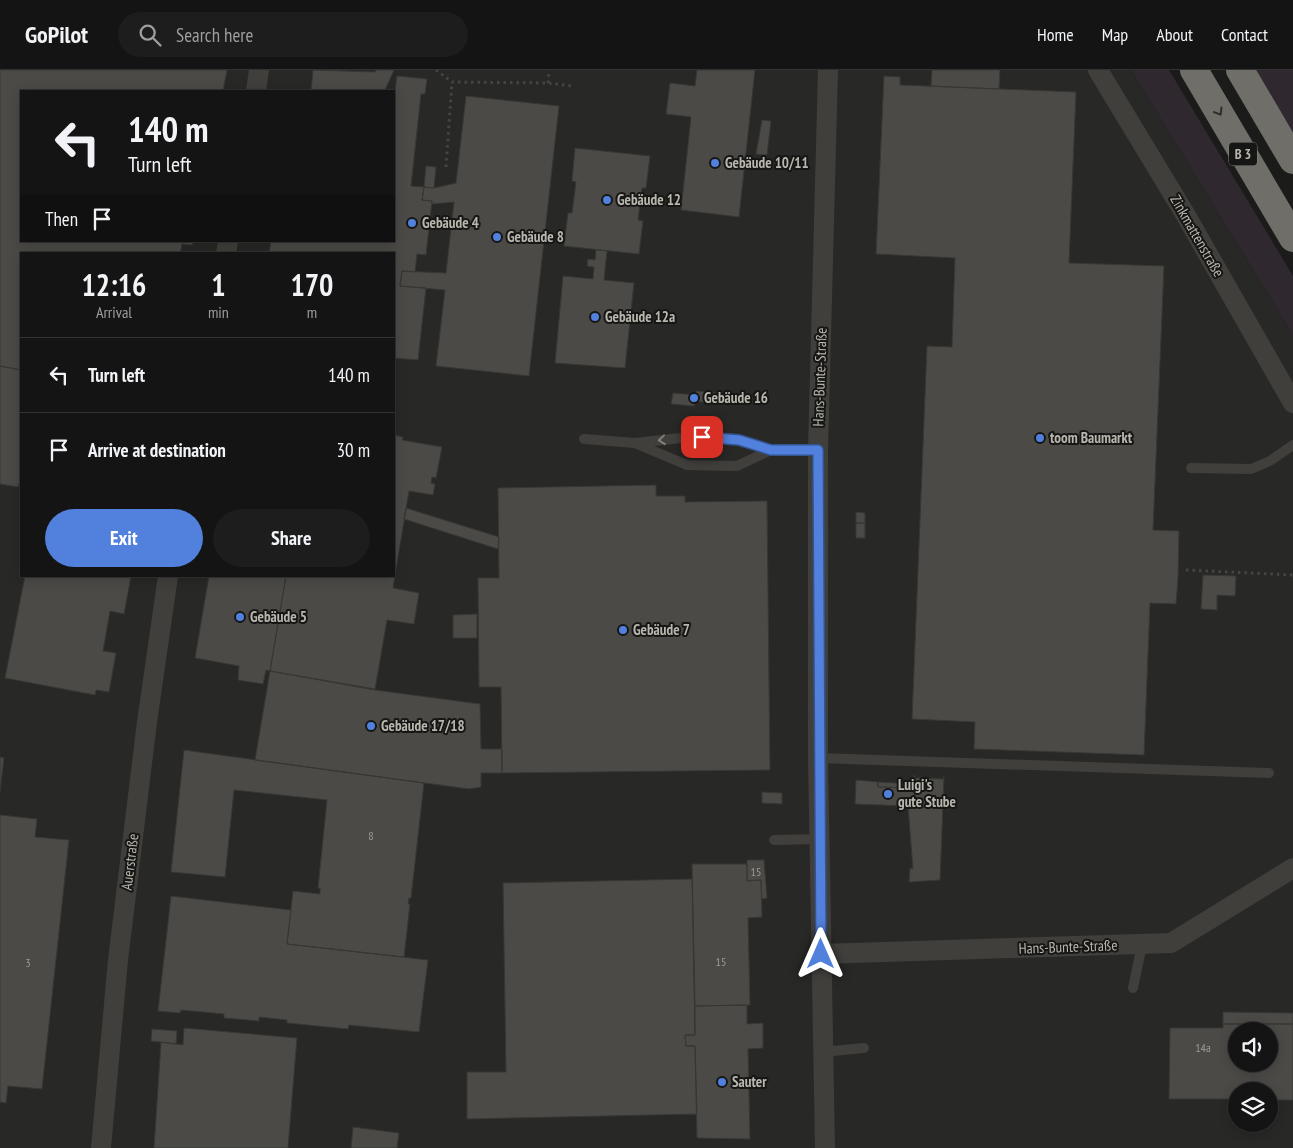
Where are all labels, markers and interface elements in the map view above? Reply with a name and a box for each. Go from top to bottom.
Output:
search box [118,12,468,57]
text: GoPilot [25,19,88,50]
icon: search [136,21,164,49]
text: Search here [176,23,253,47]
text: Home [1037,23,1074,46]
text: Map [1102,23,1128,46]
text: About [1156,23,1193,46]
text: Contact [1221,23,1268,46]
text: 140 m [128,106,209,152]
one-way arrow [1212,107,1222,116]
icon: left [45,110,110,175]
road number: B 3 [1229,142,1257,166]
text: Turn left [128,150,192,178]
place label: Gebäude 10/11 [725,153,809,172]
marker: Gebäude 10/11 [709,157,721,169]
place label: Gebäude 12 [617,190,681,209]
street label: Zinkmattenstraße [1166,191,1229,280]
marker: Gebäude 12 [601,194,613,206]
icon: arrive [88,205,116,233]
text: Then [45,207,78,231]
place label: Gebäude 4 [422,213,479,232]
marker: Gebäude 4 [406,217,418,229]
place label: Gebäude 8 [507,227,564,246]
marker: Gebäude 8 [491,231,503,243]
text: 12:16 [82,265,146,304]
text: 1 [211,265,226,304]
text: 170 [290,265,333,304]
text: Arrival [96,302,132,322]
text: min [208,302,229,322]
text: m [307,302,317,322]
place label: Gebäude 12a [605,307,675,326]
marker: Gebäude 12a [589,311,601,323]
street label: Hans-Bunte-Straße [808,327,831,427]
icon: left [45,361,73,389]
text: Turn left [88,363,145,387]
text: 140 m [328,363,370,387]
place label: Gebäude 16 [704,388,768,407]
marker: Gebäude 16 [688,392,700,404]
pin [681,416,723,458]
icon: arrive [688,423,716,451]
place label: toom Baumarkt [1050,428,1133,447]
marker: toom Baumarkt [1034,432,1046,444]
one-way arrow [658,434,666,445]
icon: arrive [45,436,73,464]
text: Arrive at destination [88,438,226,462]
text: 30 m [337,438,370,462]
button: Exit [45,509,203,567]
button: Share [213,509,370,567]
place label: Gebäude 5 [250,607,307,626]
marker: Gebäude 5 [234,611,246,623]
place label: Gebäude 7 [633,620,690,639]
marker: Gebäude 7 [617,624,629,636]
place label: Gebäude 17/18 [381,716,465,735]
marker: Gebäude 17/18 [365,720,377,732]
place label: Luigi's gute Stube [898,775,956,811]
marker: Luigi's gute Stube [882,788,894,800]
house number: 8 [368,828,374,843]
street label: Auerstraße [117,833,142,891]
house number: 15 [751,864,761,879]
position arrow [794,927,846,979]
street label: Hans-Bunte-Straße [1018,935,1118,958]
house number: 15 [716,954,726,969]
house number: 3 [25,955,31,970]
map controls [1228,1022,1278,1132]
button: sound [1228,1022,1278,1072]
house number: 14a [1195,1040,1211,1055]
place label: Sauter [732,1072,767,1091]
marker: Sauter [716,1076,728,1088]
button: layers [1228,1082,1278,1132]

